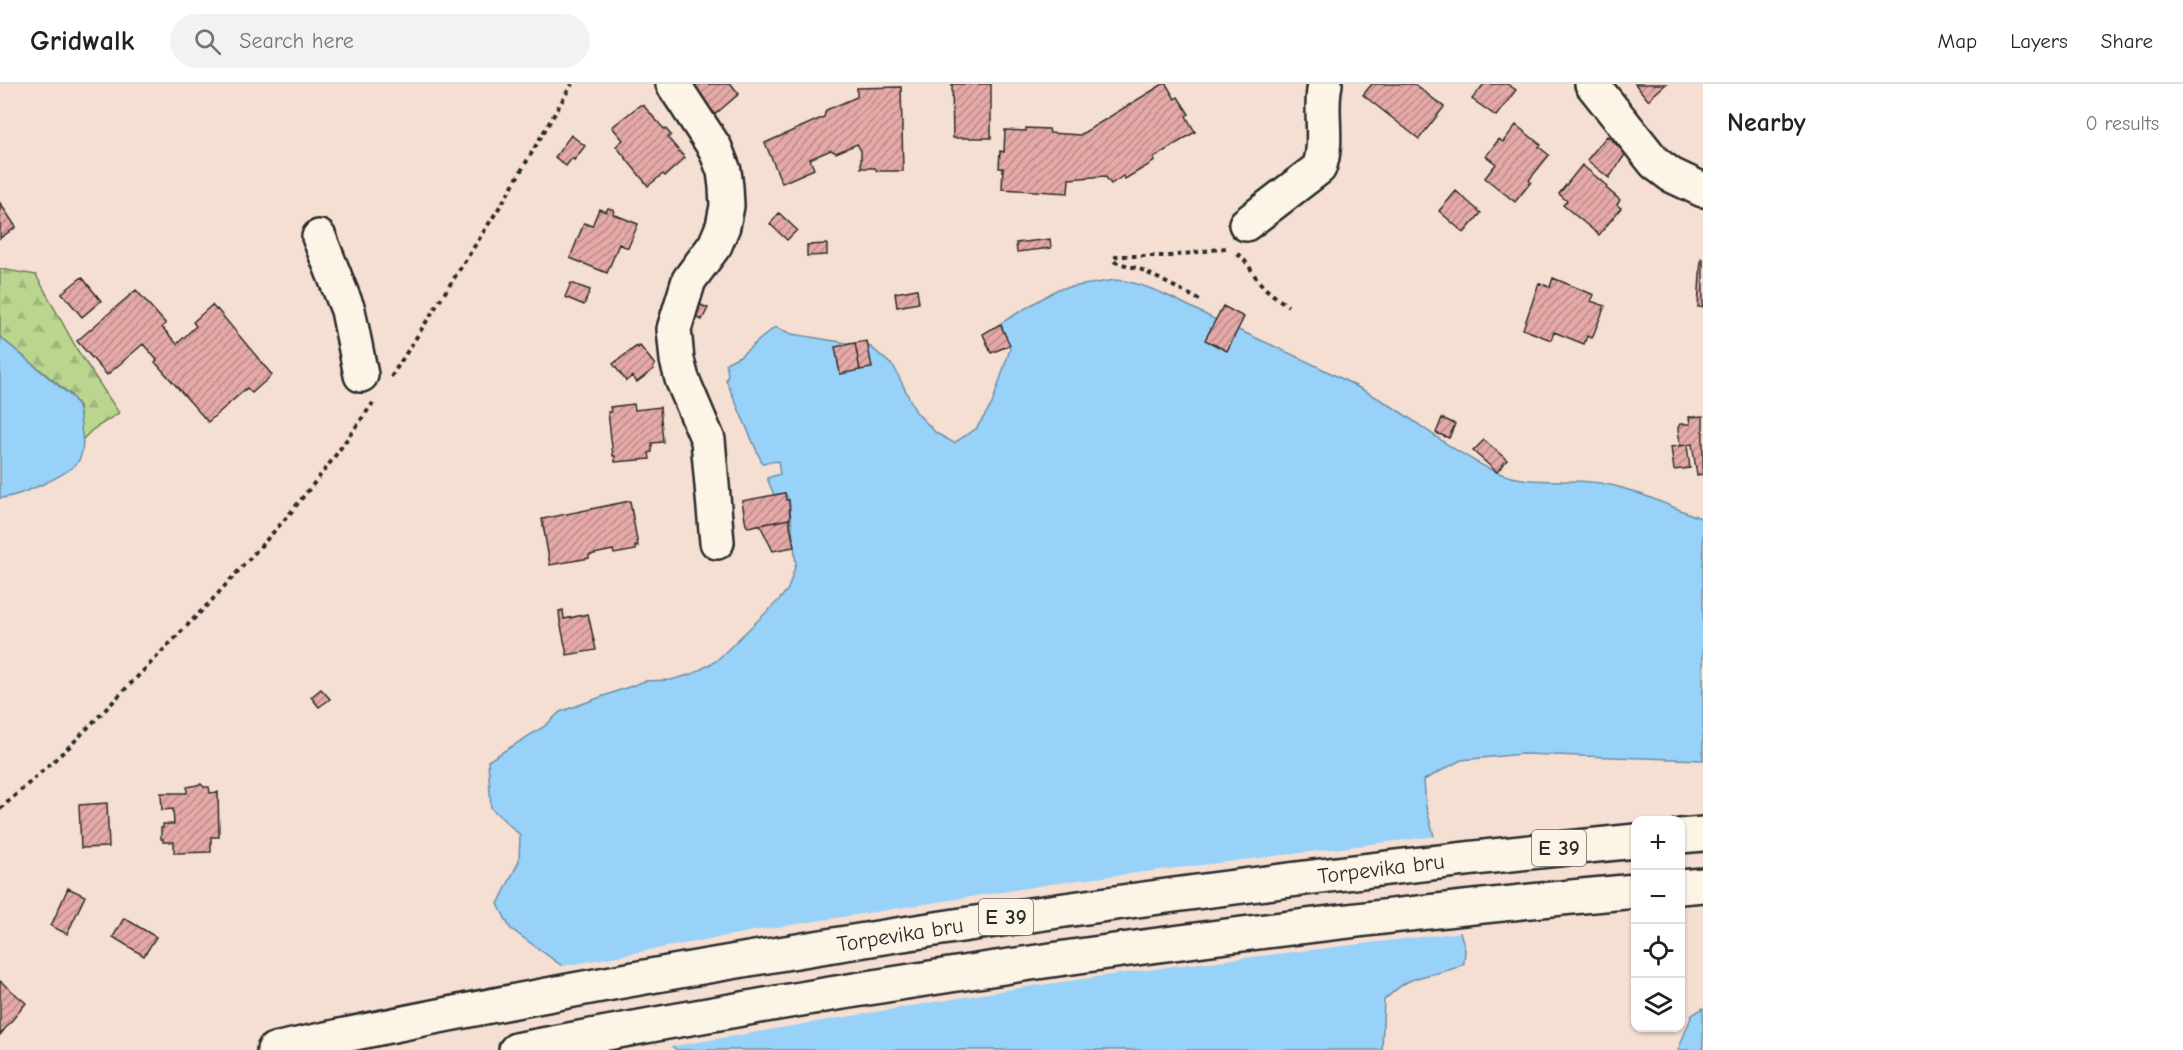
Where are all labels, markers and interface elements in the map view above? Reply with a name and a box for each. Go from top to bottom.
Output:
search box [170,14,590,68]
text: Gridwalk [30,25,134,57]
icon: search [191,25,224,58]
text: Search here [239,28,354,54]
text: Map [1938,29,1977,53]
text: Layers [2010,29,2068,53]
text: Share [2101,29,2153,53]
text: Nearby [1727,108,1806,138]
text: 0 results [2086,112,2159,135]
map controls [1631,816,1685,1032]
button: + [1631,816,1685,870]
road number: E 39 [1532,830,1586,866]
street label: Torpevika bru [1316,848,1446,890]
button: − [1631,870,1685,924]
road number: E 39 [979,899,1033,935]
street label: Torpevika bru [835,912,965,958]
button: locate [1631,924,1685,978]
button: layers [1631,978,1685,1032]

